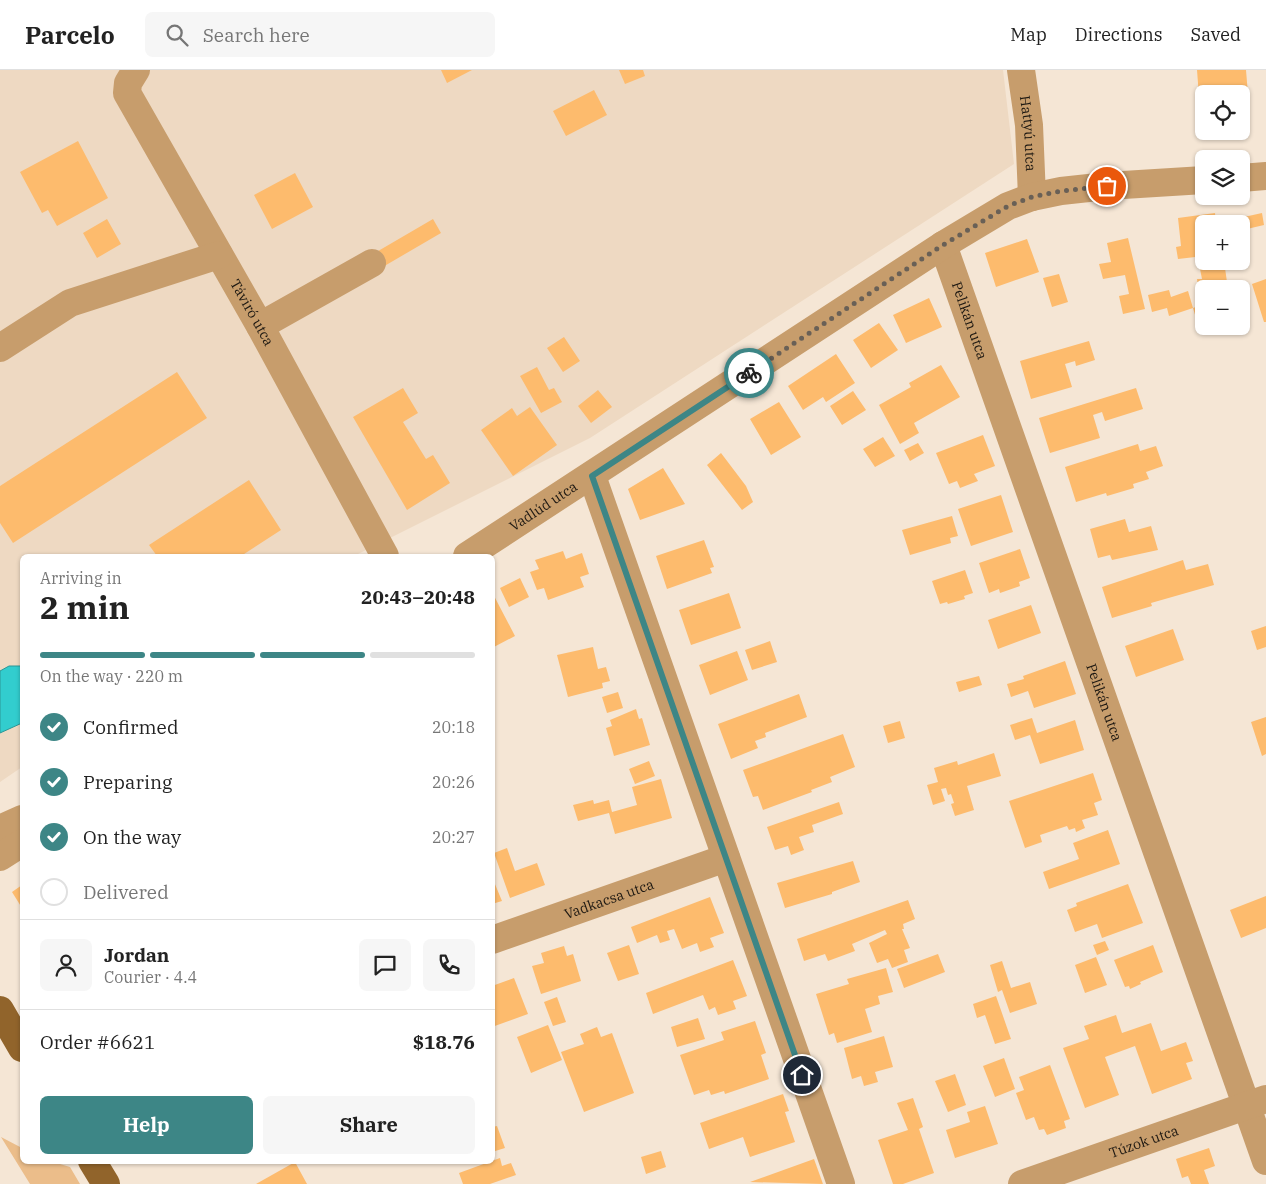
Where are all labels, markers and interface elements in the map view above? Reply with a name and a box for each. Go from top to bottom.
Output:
search box [145,12,495,57]
text: Parcelo [25,19,115,51]
icon: search [163,21,191,49]
text: Search here [203,23,310,47]
text: Map [1010,23,1047,46]
text: Directions [1075,23,1163,46]
text: Saved [1191,23,1241,46]
map controls [1195,85,1250,335]
button: locate [1195,85,1250,140]
street label: Hattyú utca [1016,94,1040,172]
button: layers [1195,150,1250,205]
pin [1086,165,1128,207]
icon: bag [1093,172,1121,200]
button: + [1195,215,1250,270]
street label: Táviró utca [226,276,278,349]
street label: Pelikán utca [948,279,992,362]
button: − [1195,280,1250,335]
courier [724,348,774,398]
icon: bike [735,359,763,387]
street label: Vadlúd utca [506,477,581,535]
text: Arriving in [40,568,122,588]
text: 20:43–20:48 [361,585,475,609]
text: 2 min [40,586,130,628]
street label: Pelikán utca [1082,661,1126,744]
text: On the way · 220 m [40,666,183,686]
icon: check [40,713,68,741]
text: Confirmed [83,715,178,739]
text: 20:18 [432,717,475,737]
icon: check [40,768,68,796]
text: Preparing [83,770,172,794]
text: 20:26 [432,772,475,792]
icon: check [40,823,68,851]
text: On the way [83,825,181,849]
text: 20:27 [432,827,475,847]
street label: Vadkacsa utca [562,875,657,923]
text: Delivered [83,880,169,904]
button: person [40,939,92,991]
button: chat [359,939,411,991]
button: phone [423,939,475,991]
text: Jordan [104,943,169,967]
text: Courier · 4.4 [104,967,197,987]
text: Order #6621 [40,1030,155,1054]
text: $18.76 [413,1030,475,1054]
pin [781,1054,823,1096]
icon: home [788,1061,816,1089]
button: Help [40,1096,253,1154]
button: Share [263,1096,475,1154]
street label: Túzok utca [1107,1121,1181,1162]

